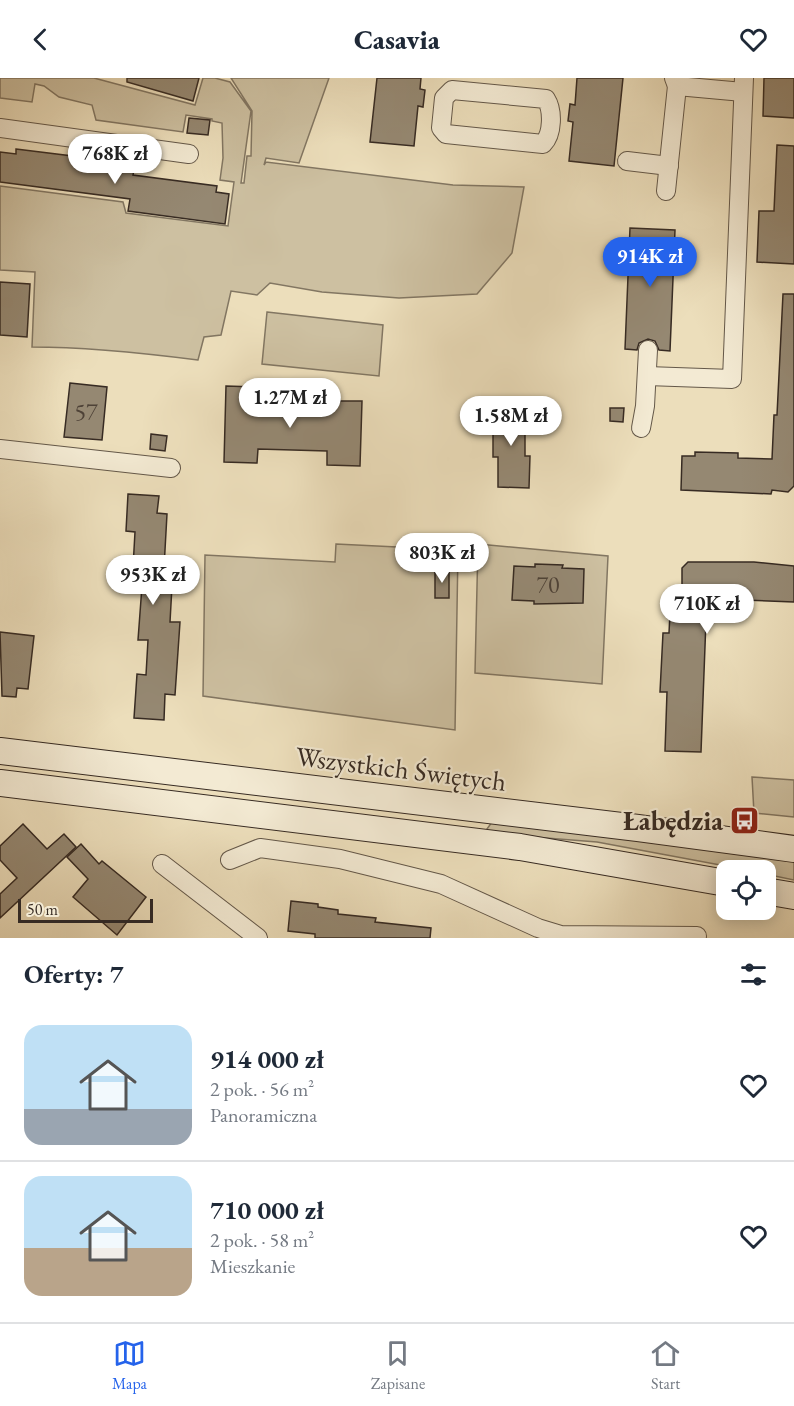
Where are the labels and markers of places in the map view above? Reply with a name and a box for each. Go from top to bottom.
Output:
pin: 768K zł [60,134,170,185]
pin: 914K zł [595,237,705,288]
pin: 1.27M zł [228,378,352,429]
pin: 1.58M zł [449,396,573,447]
pin: 803K zł [387,533,497,584]
pin: 953K zł [98,555,208,606]
pin: 710K zł [652,584,762,635]
place label: Łabędzia [623,803,723,838]
bus stop icon: Łabędzia [728,805,760,837]

